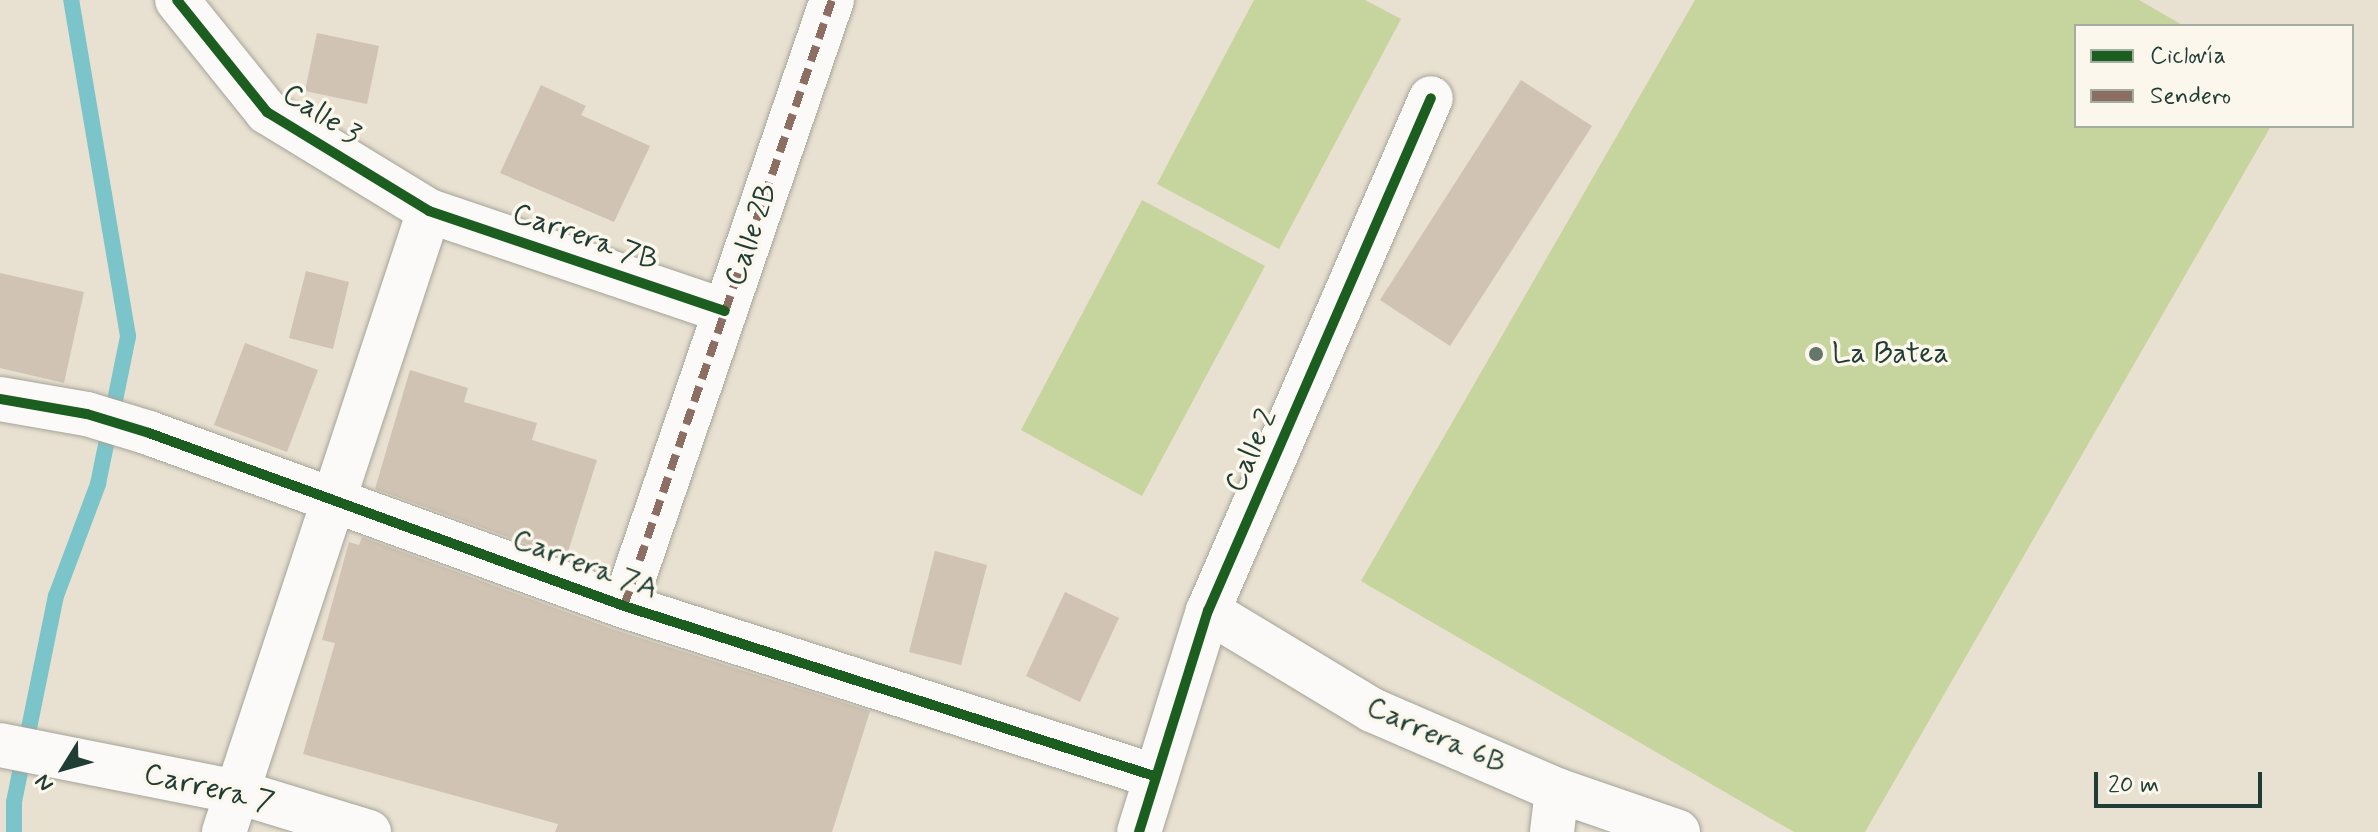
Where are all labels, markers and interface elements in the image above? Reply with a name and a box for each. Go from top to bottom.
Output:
legend [2074,24,2354,128]
text: Ciclovía [2150,41,2226,72]
street label: Calle 3 [275,76,367,154]
text: Sendero [2150,81,2231,112]
street label: Calle 2B [718,179,786,291]
street label: Carrera 7B [507,196,663,280]
place label: La Batea [1832,336,1950,372]
marker: La Batea [1807,345,1825,363]
street label: Calle 2 [1218,404,1286,498]
street label: Carrera 7A [507,522,663,608]
street label: Carrera 6B [1361,689,1511,783]
north arrow [24,728,104,808]
scale bar [2098,756,2266,806]
street label: Carrera 7 [140,757,278,821]
text: N [29,768,60,797]
text: 20 m [2108,770,2159,801]

